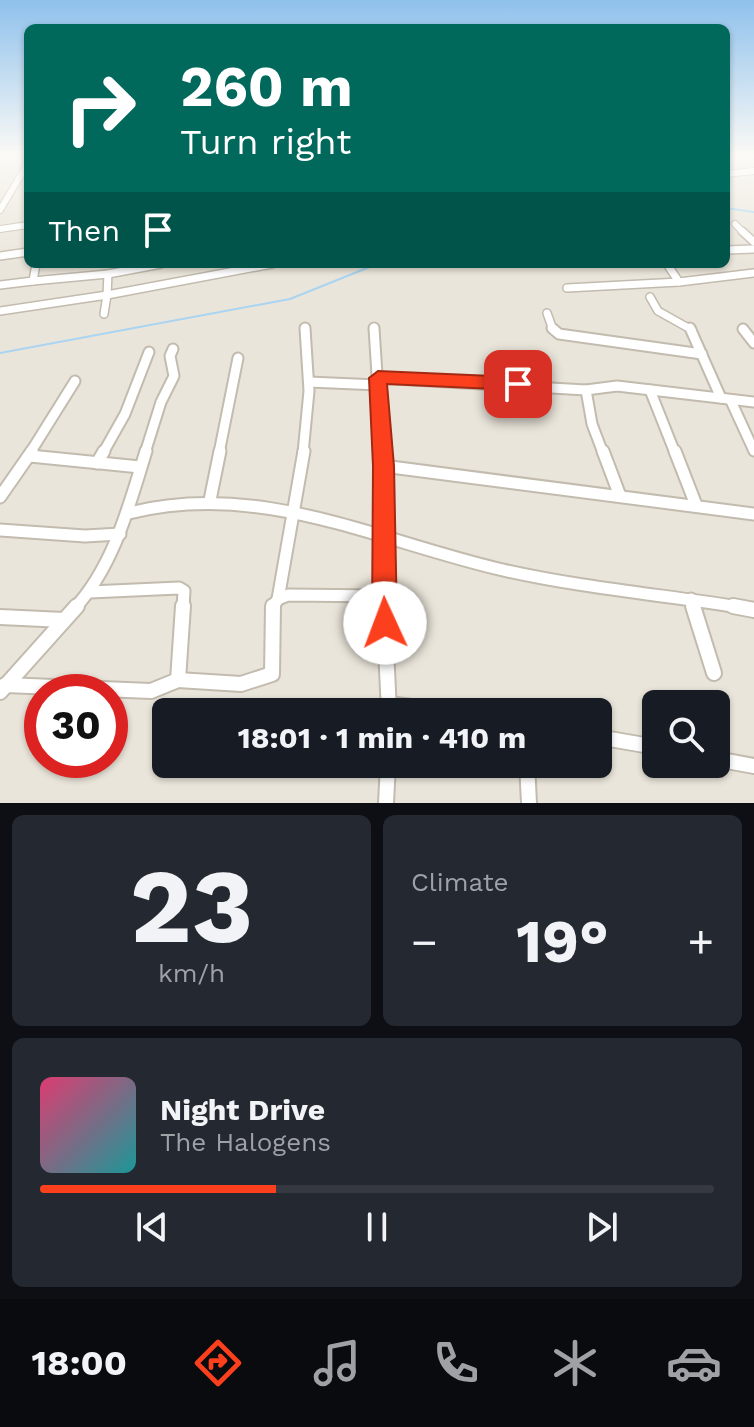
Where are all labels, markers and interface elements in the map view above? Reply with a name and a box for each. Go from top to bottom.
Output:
text: 260 m [180,54,353,120]
icon: right [48,56,152,160]
text: Turn right [180,121,351,163]
icon: arrive [136,208,180,252]
text: Then [48,213,120,248]
pin [484,350,552,418]
icon: arrive [496,362,540,406]
position arrow [343,581,427,665]
speed limit sign: 30 [24,674,128,778]
map controls [642,690,730,778]
button: search [642,690,730,778]
text: 18:01 · 1 min · 410 m [238,720,526,755]
text: 23 [130,845,253,967]
text: Climate [411,867,509,897]
text: 19° [516,906,609,977]
text: − [411,916,438,968]
text: + [687,916,714,968]
text: km/h [158,958,225,988]
text: Night Drive [160,1092,325,1127]
text: The Halogens [160,1127,331,1157]
icon: previous [130,1205,174,1249]
icon: pause [355,1205,399,1249]
icon: next [580,1205,624,1249]
icon: directions [190,1335,246,1391]
icon: music [309,1335,365,1391]
icon: phone [428,1335,484,1391]
icon: climate [547,1335,603,1391]
icon: car [666,1335,722,1391]
text: 18:00 [32,1342,127,1384]

